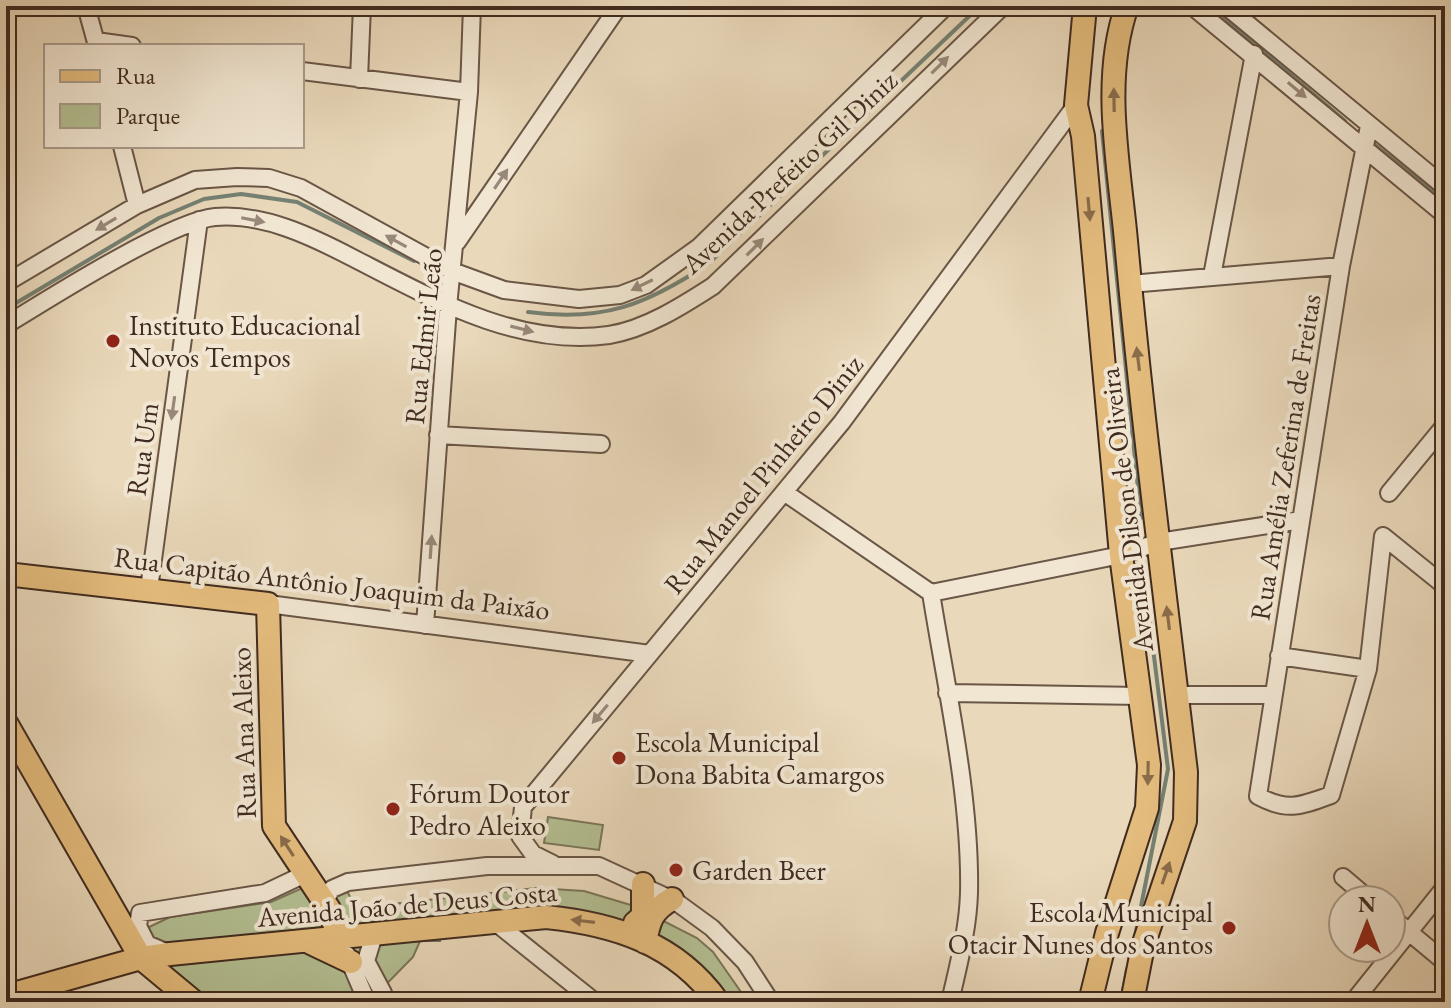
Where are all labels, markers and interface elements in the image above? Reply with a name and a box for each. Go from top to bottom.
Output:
legend [44,44,304,148]
one-way arrow [930,56,949,75]
text: Rua [116,60,156,91]
street label: Avenida Prefeito Gil Diniz [673,62,905,282]
one-way arrow [1286,81,1306,98]
one-way arrow [1108,87,1121,112]
text: Parque [116,100,180,131]
one-way arrow [493,169,508,190]
one-way arrow [1083,197,1096,222]
one-way arrow [240,215,265,227]
one-way arrow [95,217,117,231]
one-way arrow [385,234,408,247]
one-way arrow [745,238,764,257]
street label: Rua Edmir Leão [396,246,450,426]
one-way arrow [631,278,654,292]
street label: Rua Amélia Zeferina de Freitas [1241,291,1329,623]
place label: Instituto Educacional Novos Tempos [129,307,361,375]
one-way arrow [510,323,535,336]
marker: Instituto Educacional Novos Tempos [104,332,122,350]
one-way arrow [1132,346,1145,371]
street label: Rua Manoel Pinheiro Diniz [655,347,871,601]
street label: Avenida Dilson de Oliveira [1091,365,1161,655]
one-way arrow [166,396,179,421]
street label: Rua Um [118,400,166,498]
one-way arrow [425,534,438,559]
street label: Rua Capitão Antônio Joaquim da Paixão [112,538,552,628]
one-way arrow [1162,605,1175,630]
street label: Rua Ana Aleixo [222,647,264,819]
one-way arrow [592,704,609,724]
place label: Escola Municipal Dona Babita Camargos [635,724,884,792]
marker: Escola Municipal Dona Babita Camargos [610,749,628,767]
one-way arrow [1142,761,1154,786]
place label: Fórum Doutor Pedro Aleixo [409,775,570,843]
marker: Fórum Doutor Pedro Aleixo [384,800,402,818]
one-way arrow [280,836,295,857]
place label: Garden Beer [692,852,826,888]
marker: Garden Beer [667,861,685,879]
one-way arrow [1161,861,1173,885]
street label: Avenida João de Deus Costa [255,873,559,935]
north arrow [1327,884,1407,964]
text: N [1358,890,1376,919]
place label: Escola Municipal Otacir Nunes dos Santos [948,894,1213,962]
one-way arrow [570,914,595,927]
marker: Escola Municipal Otacir Nunes dos Santos [1220,919,1238,937]

